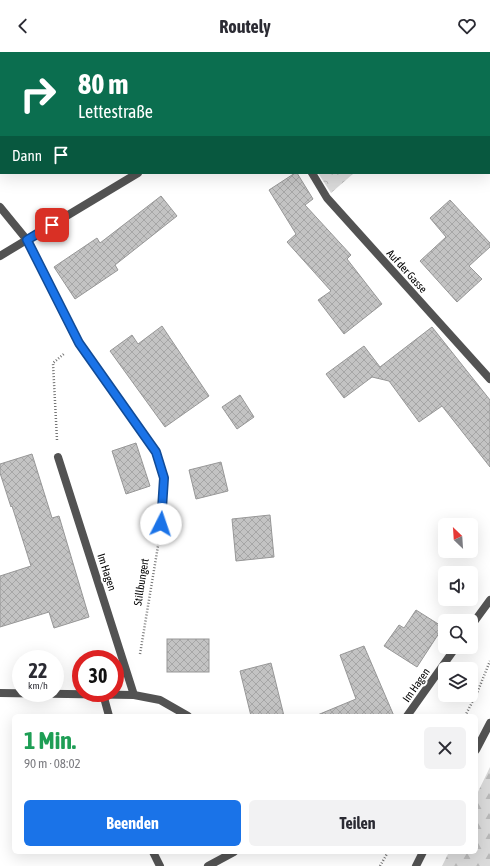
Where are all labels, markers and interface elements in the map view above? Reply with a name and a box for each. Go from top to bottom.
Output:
icon: back [12,15,34,37]
icon: heart [456,15,478,37]
text: Routely [219,16,271,37]
icon: right [12,68,64,120]
text: 80 m [78,68,128,100]
text: Lettestraße [78,101,153,122]
icon: arrive [50,144,72,166]
text: Dann [12,147,42,164]
pin [35,208,69,242]
icon: arrive [41,214,63,236]
street label: Auf der Gasse [385,247,429,295]
position arrow [140,503,182,545]
north arrow [438,518,478,558]
map controls [438,518,478,702]
street label: Im Hagen [95,552,119,592]
street label: Stillbungert [131,557,151,607]
button: sound [438,566,478,606]
button: search [438,614,478,654]
speed limit sign: 30 [72,650,124,702]
text: 22 [29,659,47,682]
button: layers [438,662,478,702]
street label: Im Hagen [400,666,432,704]
text: km/h [28,680,48,691]
text: 1 Min. [24,727,76,754]
button: close [424,727,466,769]
text: 90 m · 08:02 [24,756,81,771]
button: Beenden [24,800,241,846]
button: Teilen [249,800,466,846]

